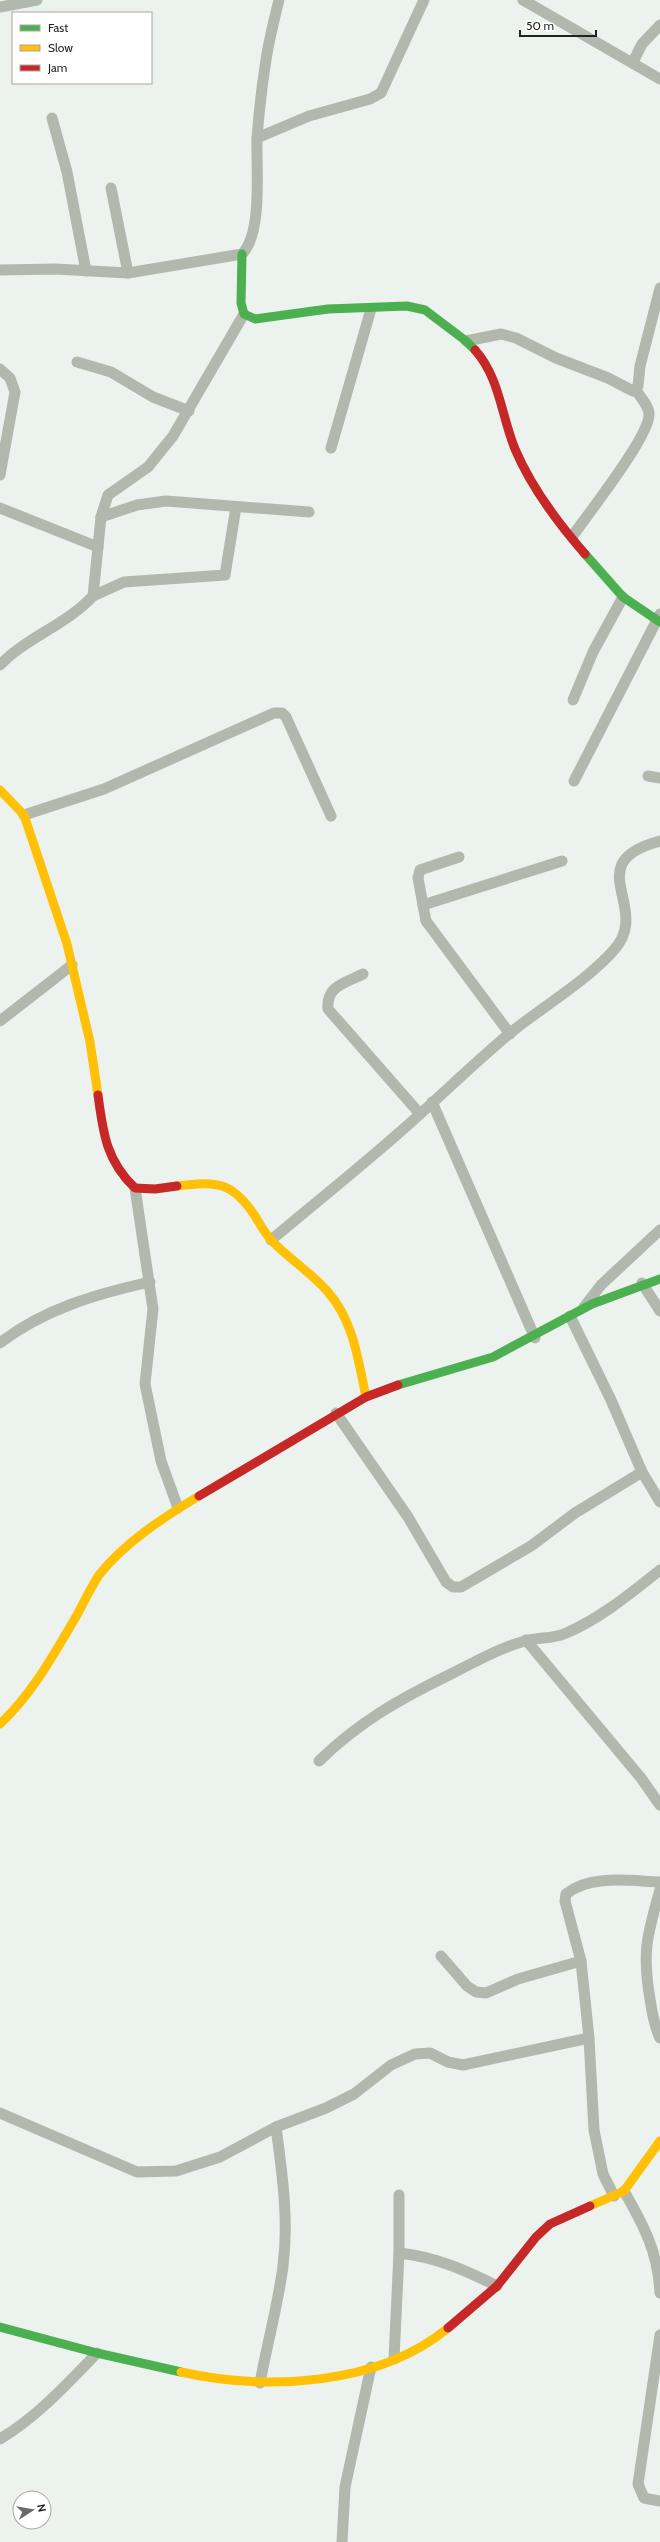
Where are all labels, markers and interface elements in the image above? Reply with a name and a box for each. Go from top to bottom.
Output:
legend [12,12,152,84]
scale bar [520,12,596,38]
text: 50 m [526,18,554,33]
text: Fast [48,20,68,35]
text: Slow [48,40,73,55]
text: Jam [47,60,67,75]
north arrow [12,2490,52,2530]
text: N [34,2503,49,2513]

